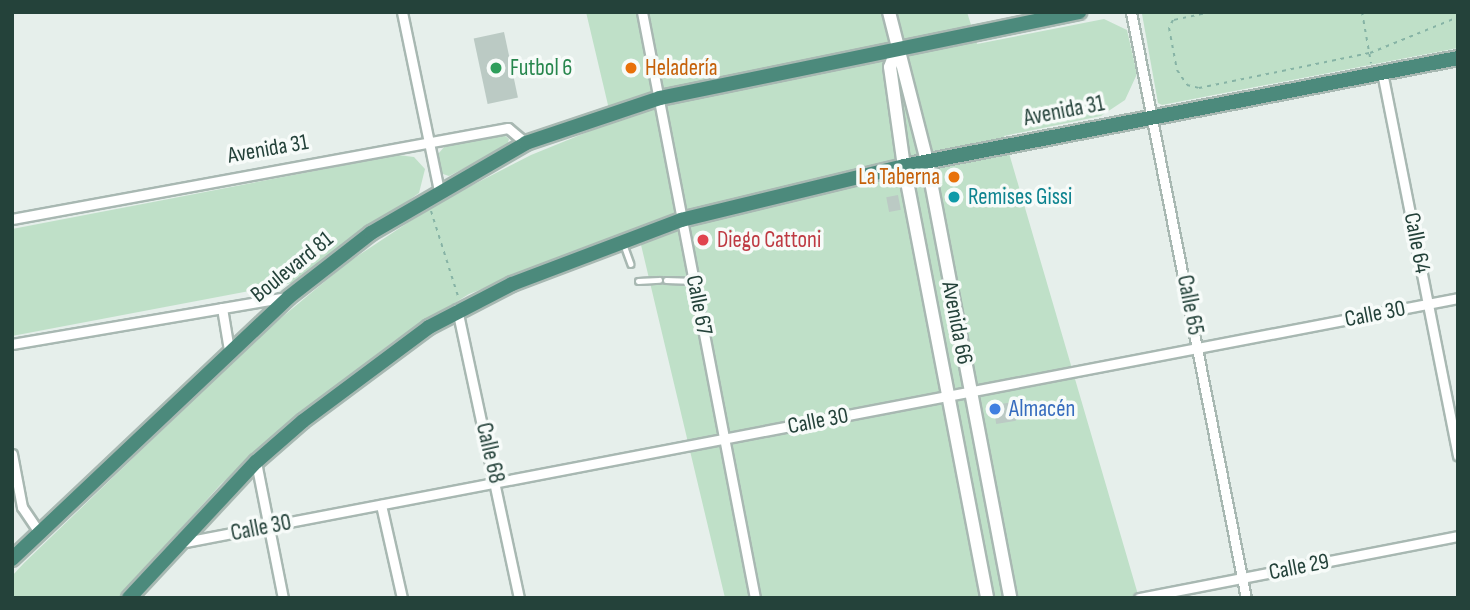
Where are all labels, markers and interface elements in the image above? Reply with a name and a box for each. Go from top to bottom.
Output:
place label: Futbol 6 [510,54,572,82]
place label: Heladería [645,54,718,82]
marker: Futbol 6 [488,60,504,76]
marker: Heladería [623,60,639,76]
street label: Avenida 31 [1021,90,1107,132]
street label: Avenida 31 [226,128,310,170]
place label: La Taberna [858,163,940,191]
marker: La Taberna [946,169,962,185]
place label: Remises Gissi [968,183,1072,211]
marker: Remises Gissi [946,189,962,205]
street label: Calle 64 [1398,210,1436,276]
street label: Boulevard 81 [245,226,339,308]
place label: Diego Cattoni [717,226,821,254]
marker: Diego Cattoni [695,232,711,248]
street label: Calle 67 [680,273,718,337]
street label: Calle 65 [1171,273,1209,337]
street label: Avenida 66 [935,279,979,367]
street label: Calle 30 [1342,295,1408,333]
place label: Almacén [1009,395,1075,423]
marker: Almacén [987,401,1003,417]
street label: Calle 30 [785,402,851,440]
street label: Calle 68 [470,420,510,486]
street label: Calle 30 [228,509,294,547]
street label: Calle 29 [1267,548,1331,586]

